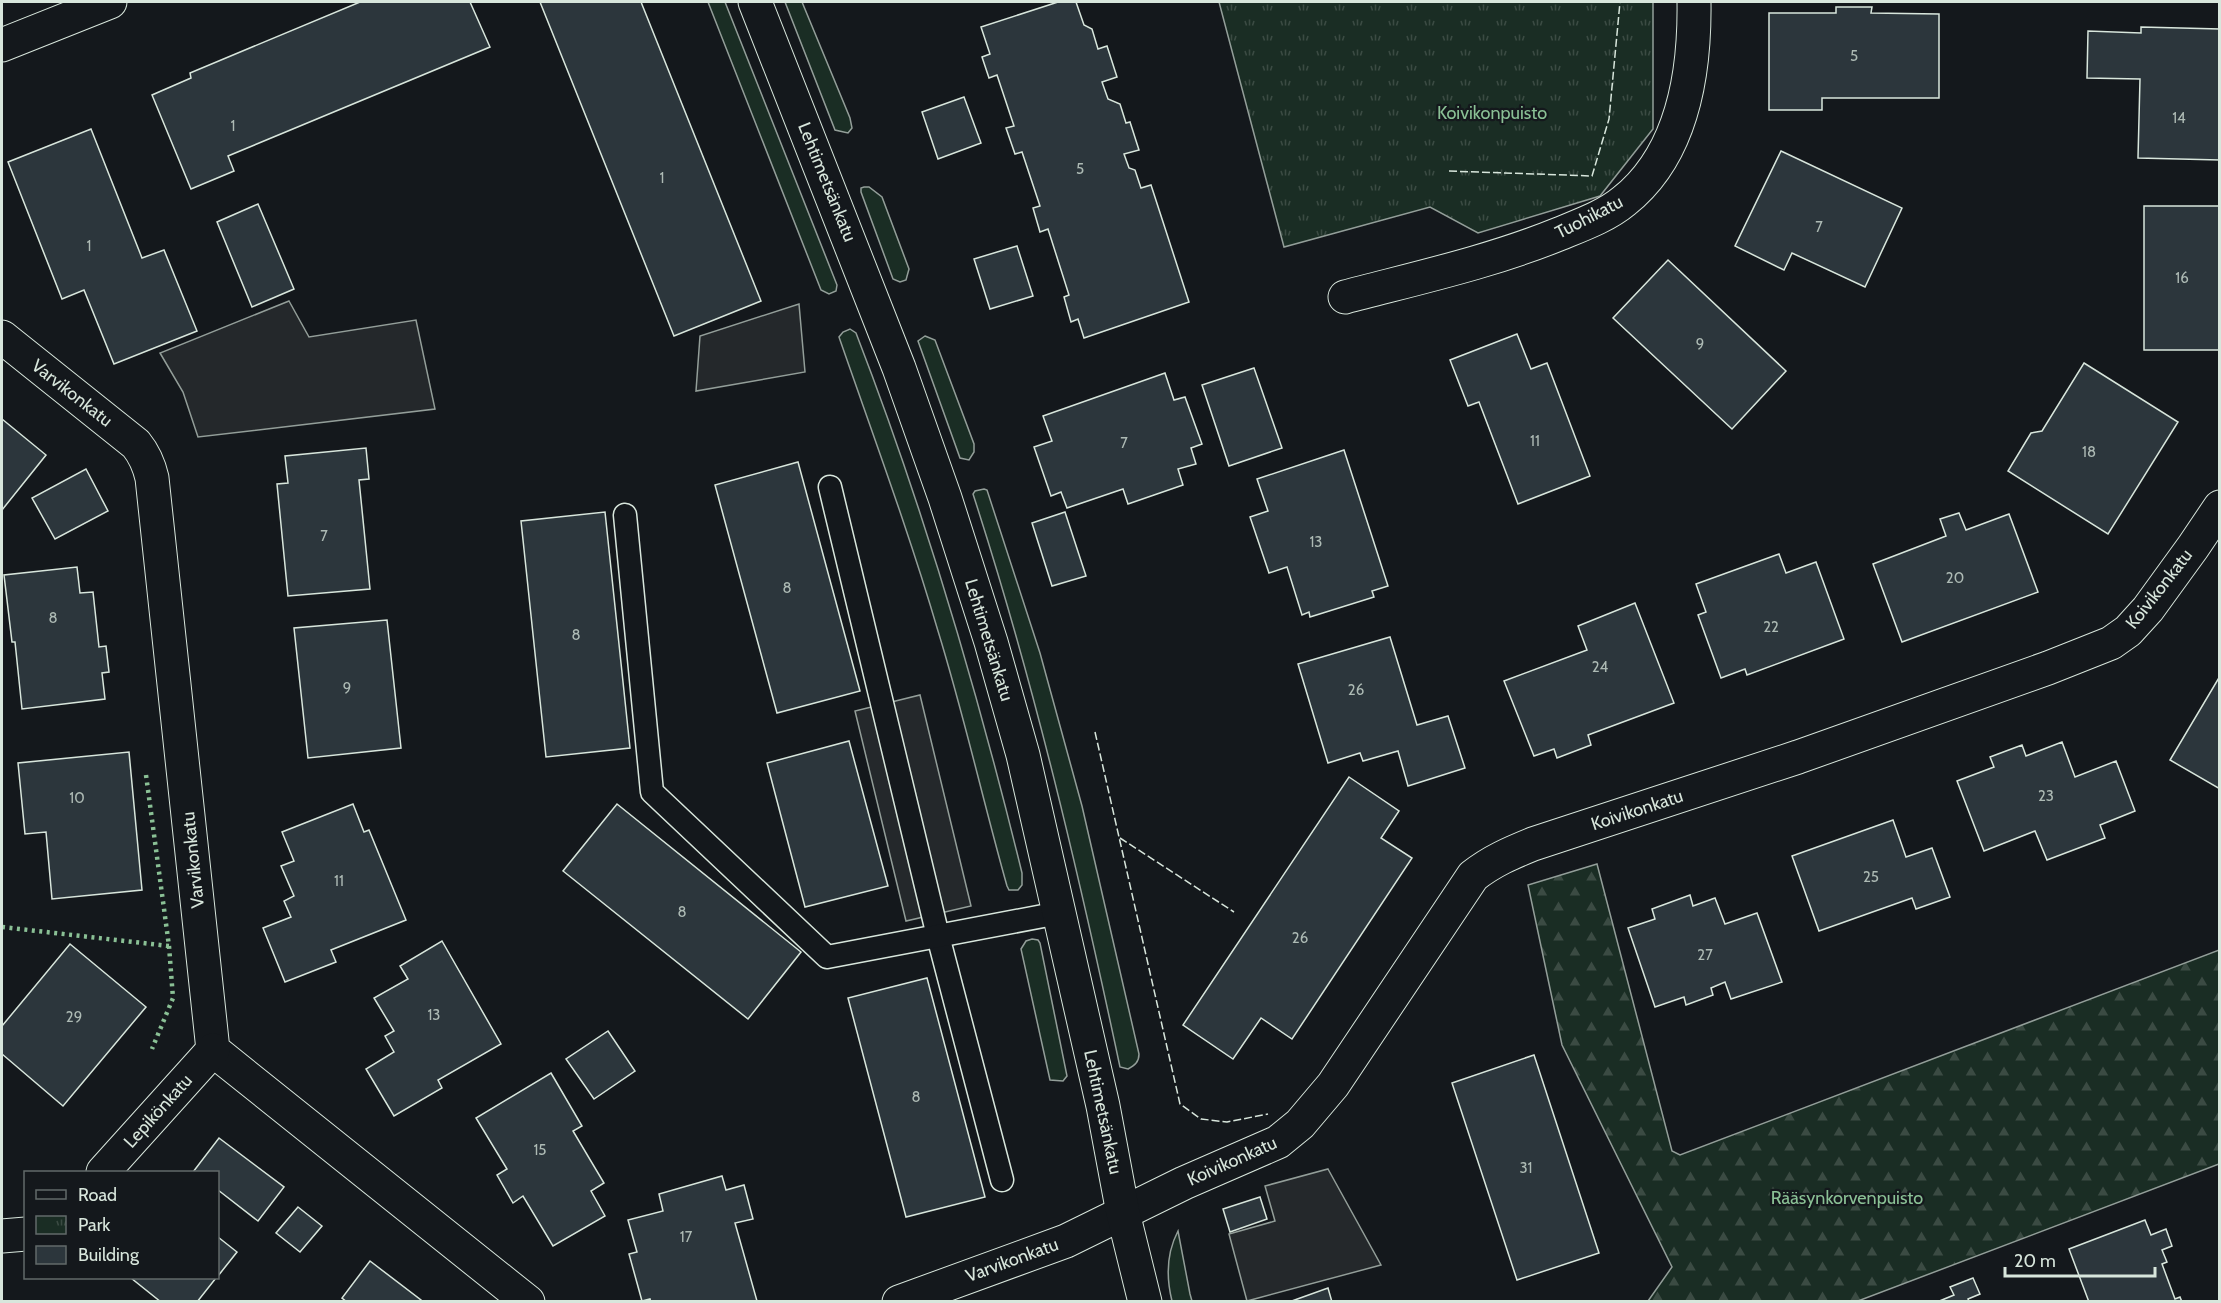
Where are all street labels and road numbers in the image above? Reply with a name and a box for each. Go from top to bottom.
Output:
street label: Lehtimetsänkatu [793,119,861,245]
street label: Tuohikatu [1552,191,1626,243]
street label: Varvikonkatu [27,355,117,431]
street label: Koivikonkatu [2121,545,2197,633]
street label: Lehtimetsänkatu [960,576,1018,704]
street label: Koivikonkatu [1588,785,1686,835]
street label: Varvikonkatu [177,811,209,909]
street label: Lehtimetsänkatu [1079,1048,1127,1176]
street label: Lepikönkatu [119,1070,197,1152]
street label: Koivikonkatu [1184,1132,1280,1190]
street label: Varvikonkatu [963,1233,1061,1287]

